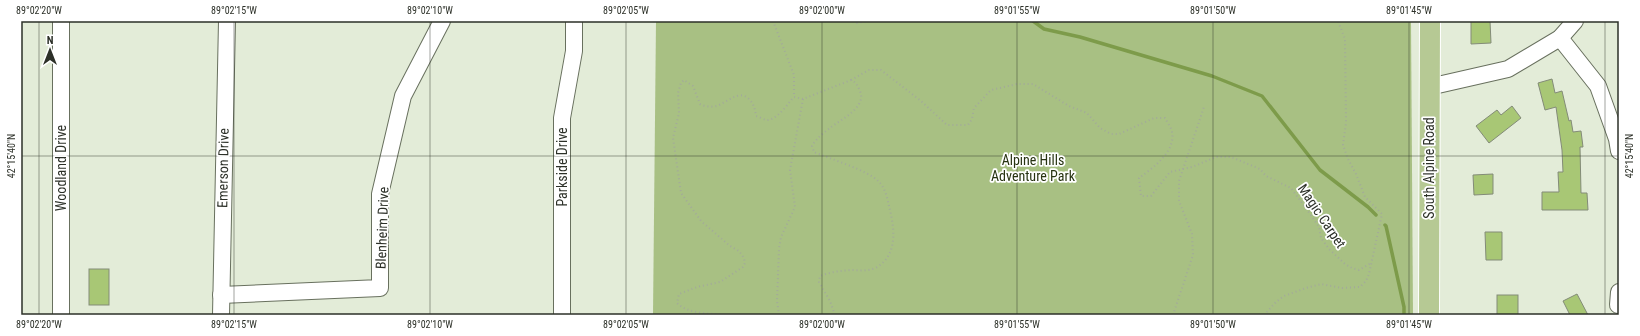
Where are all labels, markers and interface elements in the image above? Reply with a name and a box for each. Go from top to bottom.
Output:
text: 89°02'20"W [16,5,62,16]
text: 89°02'15"W [211,5,257,16]
text: 89°02'10"W [407,5,453,16]
text: 89°02'05"W [603,5,649,16]
text: 89°02'00"W [799,5,845,16]
text: 89°01'55"W [994,5,1040,16]
text: 89°01'50"W [1190,5,1236,16]
text: 89°01'45"W [1386,5,1432,16]
north arrow [30,30,70,70]
text: N [47,34,54,47]
street label: South Alpine Road [1421,117,1437,219]
street label: Woodland Drive [53,124,69,211]
street label: Parkside Drive [554,127,570,207]
street label: Emerson Drive [214,128,232,208]
text: 42°15'40"N [6,134,17,178]
text: 42°15'40"N [1624,134,1635,178]
park label: Alpine Hills Adventure Park [991,152,1076,184]
street label: Magic Carpet [1295,181,1349,251]
street label: Blenheim Drive [373,186,391,269]
text: 89°02'20"W [16,319,62,330]
text: 89°02'15"W [211,319,257,330]
text: 89°02'10"W [407,319,453,330]
text: 89°02'05"W [603,319,649,330]
text: 89°02'00"W [799,319,845,330]
text: 89°01'55"W [994,319,1040,330]
text: 89°01'50"W [1190,319,1236,330]
text: 89°01'45"W [1386,319,1432,330]

